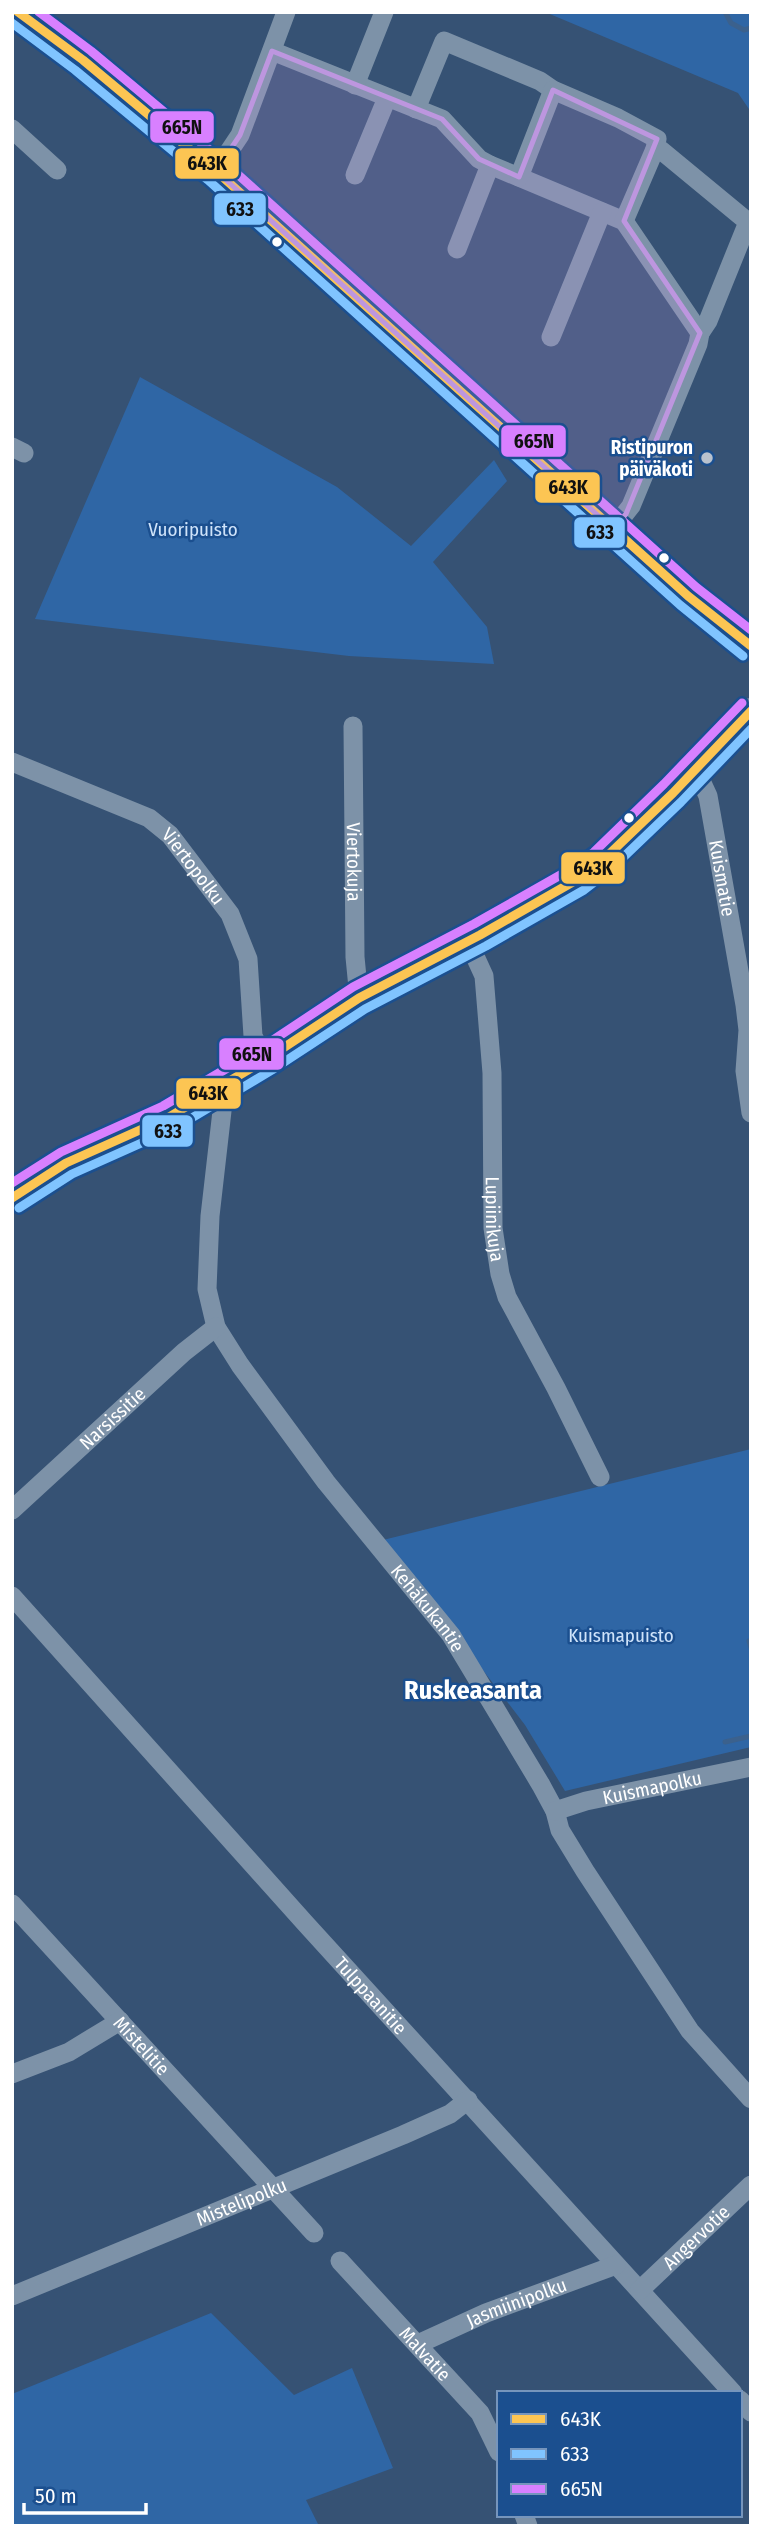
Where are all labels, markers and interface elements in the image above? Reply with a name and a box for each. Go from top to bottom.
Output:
line badge: 665N [149,110,215,144]
text: 665N [162,116,202,139]
line badge: 643K [174,147,240,180]
text: 643K [187,152,228,175]
line badge: 633 [213,192,267,226]
text: 633 [226,198,254,221]
unlabelled marker [270,235,284,249]
line badge: 665N [500,424,567,458]
text: 665N [514,430,554,453]
place label: Ristipuron päiväkoti [611,436,693,481]
marker: Ristipuron päiväkoti [699,450,715,466]
line badge: 643K [534,471,601,504]
text: 643K [548,476,589,499]
line badge: 633 [573,516,626,549]
park label: Vuoripuisto [148,518,238,541]
text: 633 [586,521,614,544]
unlabelled marker [657,551,671,565]
unlabelled marker [622,811,636,825]
street label: Viertokuja [342,822,366,902]
street label: Viertopolku [158,823,230,909]
street label: Kuismatie [704,838,740,918]
line badge: 643K [560,851,626,885]
text: 643K [573,857,614,880]
line badge: 665N [218,1037,285,1071]
text: 665N [232,1043,272,1066]
line badge: 643K [175,1077,242,1110]
text: 643K [188,1082,229,1105]
line badge: 633 [141,1114,194,1148]
text: 633 [154,1120,182,1143]
street label: Lupiinikuja [481,1176,509,1263]
street label: Narsissitie [75,1382,150,1454]
street label: Kehäkukantie [386,1560,469,1656]
park label: Kuismapuisto [568,1624,674,1647]
district label: Ruskeasanta [404,1675,542,1706]
street label: Kuismapolku [601,1766,704,1809]
street label: Tulppaanitie [329,1952,412,2039]
street label: Mistelitie [109,2011,174,2080]
street label: Mistelipolku [193,2173,290,2231]
street label: Angervotie [658,2200,735,2274]
street label: Jasmiinipolku [463,2273,570,2332]
street label: Malvatie [394,2322,456,2386]
legend [497,2391,742,2517]
text: 643K [560,2406,602,2432]
text: 633 [560,2441,589,2467]
scale bar [24,2472,147,2516]
text: 665N [560,2476,603,2502]
text: 50 m [35,2483,77,2509]

